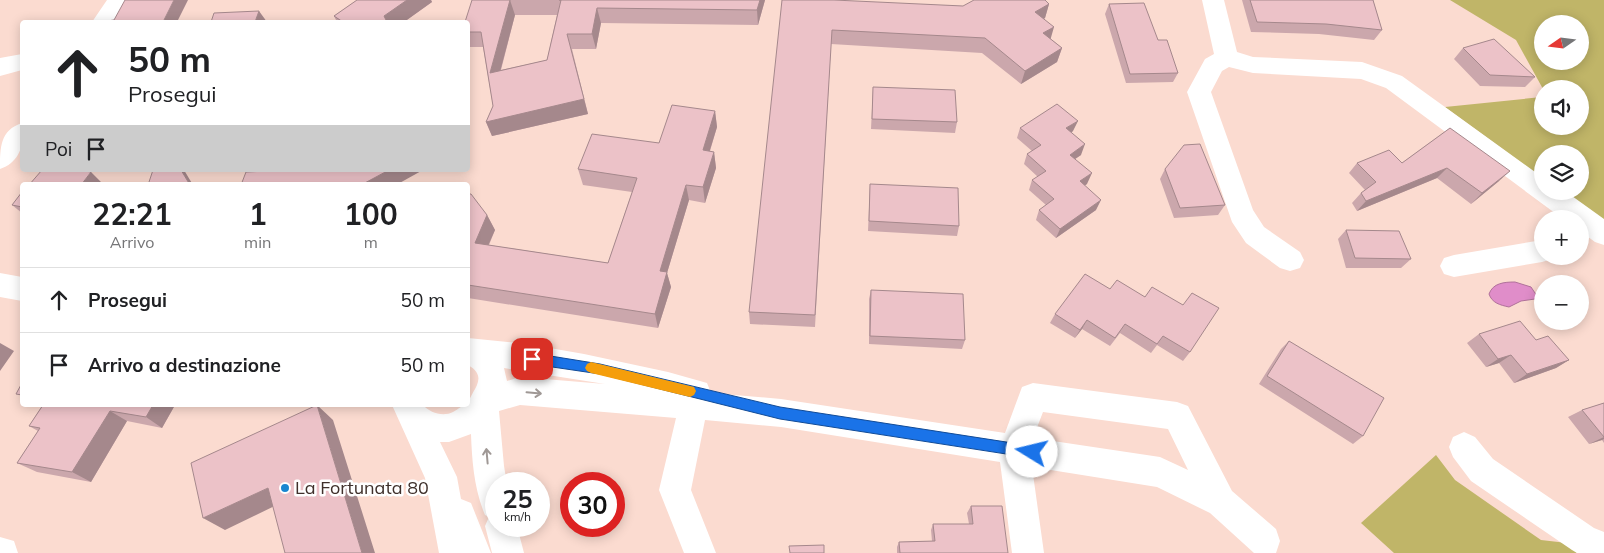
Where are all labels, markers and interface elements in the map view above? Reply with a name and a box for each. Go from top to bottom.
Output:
north arrow [1534,15,1589,70]
map controls [1534,15,1589,330]
text: 50 m [128,37,211,81]
icon: ahead [45,40,110,105]
text: Prosegui [128,80,217,108]
button: sound [1534,80,1589,135]
icon: arrive [82,135,110,163]
text: Poi [45,137,72,161]
button: layers [1534,145,1589,200]
text: 22:21 [92,195,172,233]
text: 1 [249,195,267,233]
text: 100 [344,195,398,233]
button: + [1534,210,1589,265]
text: Arrivo [110,232,154,252]
text: min [244,232,271,252]
text: m [364,232,378,252]
button: − [1534,275,1589,330]
icon: ahead [45,286,73,314]
text: Prosegui [88,288,167,312]
text: 50 m [401,288,445,312]
pin [511,338,553,380]
icon: arrive [518,345,546,373]
icon: arrive [45,351,73,379]
text: Arrivo a destinazione [88,353,281,377]
text: 50 m [401,353,445,377]
one-way arrow [526,388,542,397]
position arrow [1005,425,1057,477]
one-way arrow [482,448,491,464]
speed limit sign: 30 [560,472,625,537]
place label: La Fortunata 80 [295,476,429,499]
marker: La Fortunata 80 [279,482,291,494]
text: 25 [502,483,533,514]
text: km/h [504,509,531,524]

